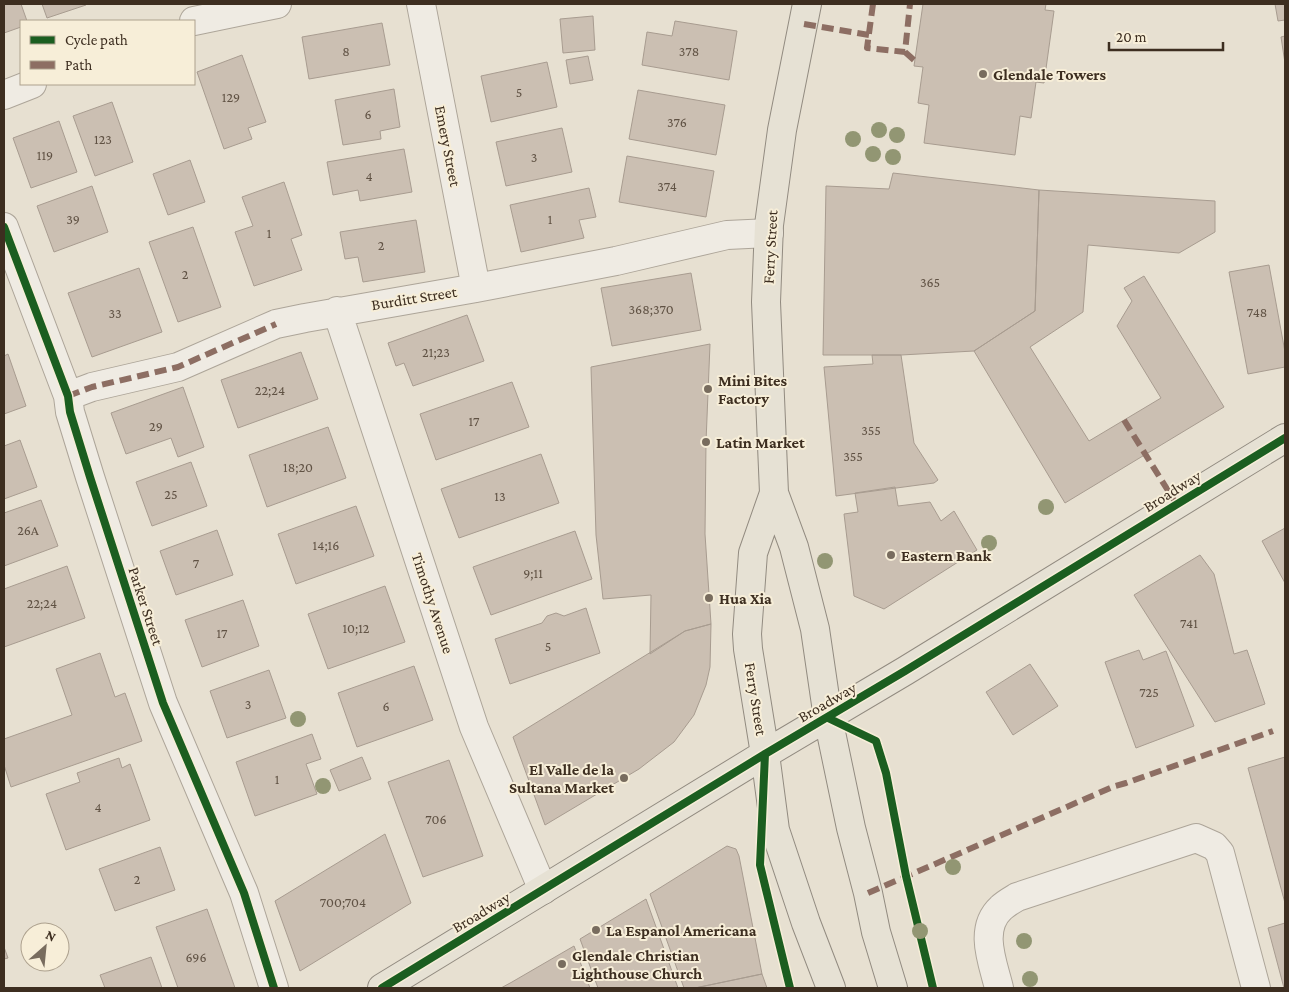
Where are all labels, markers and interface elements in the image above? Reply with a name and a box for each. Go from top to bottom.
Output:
legend [20,20,195,85]
scale bar [1109,20,1223,52]
text: 20 m [1116,29,1147,45]
text: Cycle path [65,32,128,49]
house number: 8 [342,43,350,59]
house number: 378 [679,43,699,59]
text: Path [65,57,92,73]
place label: Glendale Towers [993,66,1107,83]
marker: Glendale Towers [977,68,989,80]
house number: 5 [516,84,522,100]
house number: 129 [222,89,240,105]
street label: Emery Street [431,104,464,189]
house number: 6 [364,106,372,122]
house number: 376 [667,114,687,130]
house number: 123 [94,131,112,147]
house number: 119 [37,147,53,163]
house number: 3 [531,149,537,165]
house number: 4 [365,168,373,184]
house number: 374 [657,178,677,194]
street label: Ferry Street [760,209,781,284]
house number: 39 [66,211,80,227]
house number: 1 [548,211,553,227]
house number: 1 [267,225,272,241]
house number: 2 [378,237,385,253]
house number: 2 [182,266,189,282]
house number: 365 [920,274,940,290]
street label: Burditt Street [370,283,459,313]
house number: 368;370 [628,301,674,317]
house number: 748 [1247,304,1267,320]
house number: 33 [108,305,122,321]
house number: 21;23 [422,344,450,360]
place label: Mini Bites Factory [718,372,788,407]
house number: 22;24 [255,382,285,398]
marker: Mini Bites Factory [702,383,714,395]
house number: 17 [468,413,480,429]
house number: 29 [149,418,163,434]
house number: 355 [861,422,881,438]
place label: Latin Market [716,434,805,451]
marker: Latin Market [700,436,712,448]
house number: 355 [843,448,863,464]
house number: 18;20 [283,459,313,475]
street label: Broadway [1140,466,1205,516]
house number: 25 [164,486,178,502]
house number: 13 [494,488,506,504]
house number: 26A [17,522,39,538]
house number: 14;16 [313,537,339,553]
place label: Eastern Bank [901,547,991,564]
marker: Eastern Bank [885,549,897,561]
street label: Timothy Avenue [408,550,457,656]
house number: 7 [193,555,200,571]
street label: Parker Street [125,565,167,648]
house number: 9;11 [523,565,543,581]
place label: Hua Xia [719,590,772,607]
marker: Hua Xia [703,592,715,604]
house number: 22;24 [27,595,57,611]
house number: 741 [1180,615,1198,631]
house number: 10;12 [342,620,370,636]
house number: 17 [216,625,228,641]
house number: 5 [545,638,551,654]
street label: Ferry Street [741,661,770,738]
street label: Broadway [795,678,860,726]
house number: 725 [1139,684,1159,700]
house number: 3 [245,696,251,712]
house number: 6 [382,698,390,714]
place label: El Valle de la Sultana Market [509,761,614,796]
house number: 1 [275,771,280,787]
marker: El Valle de la Sultana Market [618,772,630,784]
house number: 4 [94,799,102,815]
house number: 706 [425,811,447,827]
house number: 2 [134,871,141,887]
street label: Broadway [449,888,514,937]
house number: 700;704 [320,894,366,910]
north arrow [20,922,70,972]
place label: La Espanol Americana [606,922,757,939]
marker: La Espanol Americana [590,924,602,936]
text: N [43,926,59,945]
place label: Glendale Christian Lighthouse Church [572,947,702,982]
house number: 696 [186,949,207,965]
marker: Glendale Christian Lighthouse Church [556,958,568,970]

